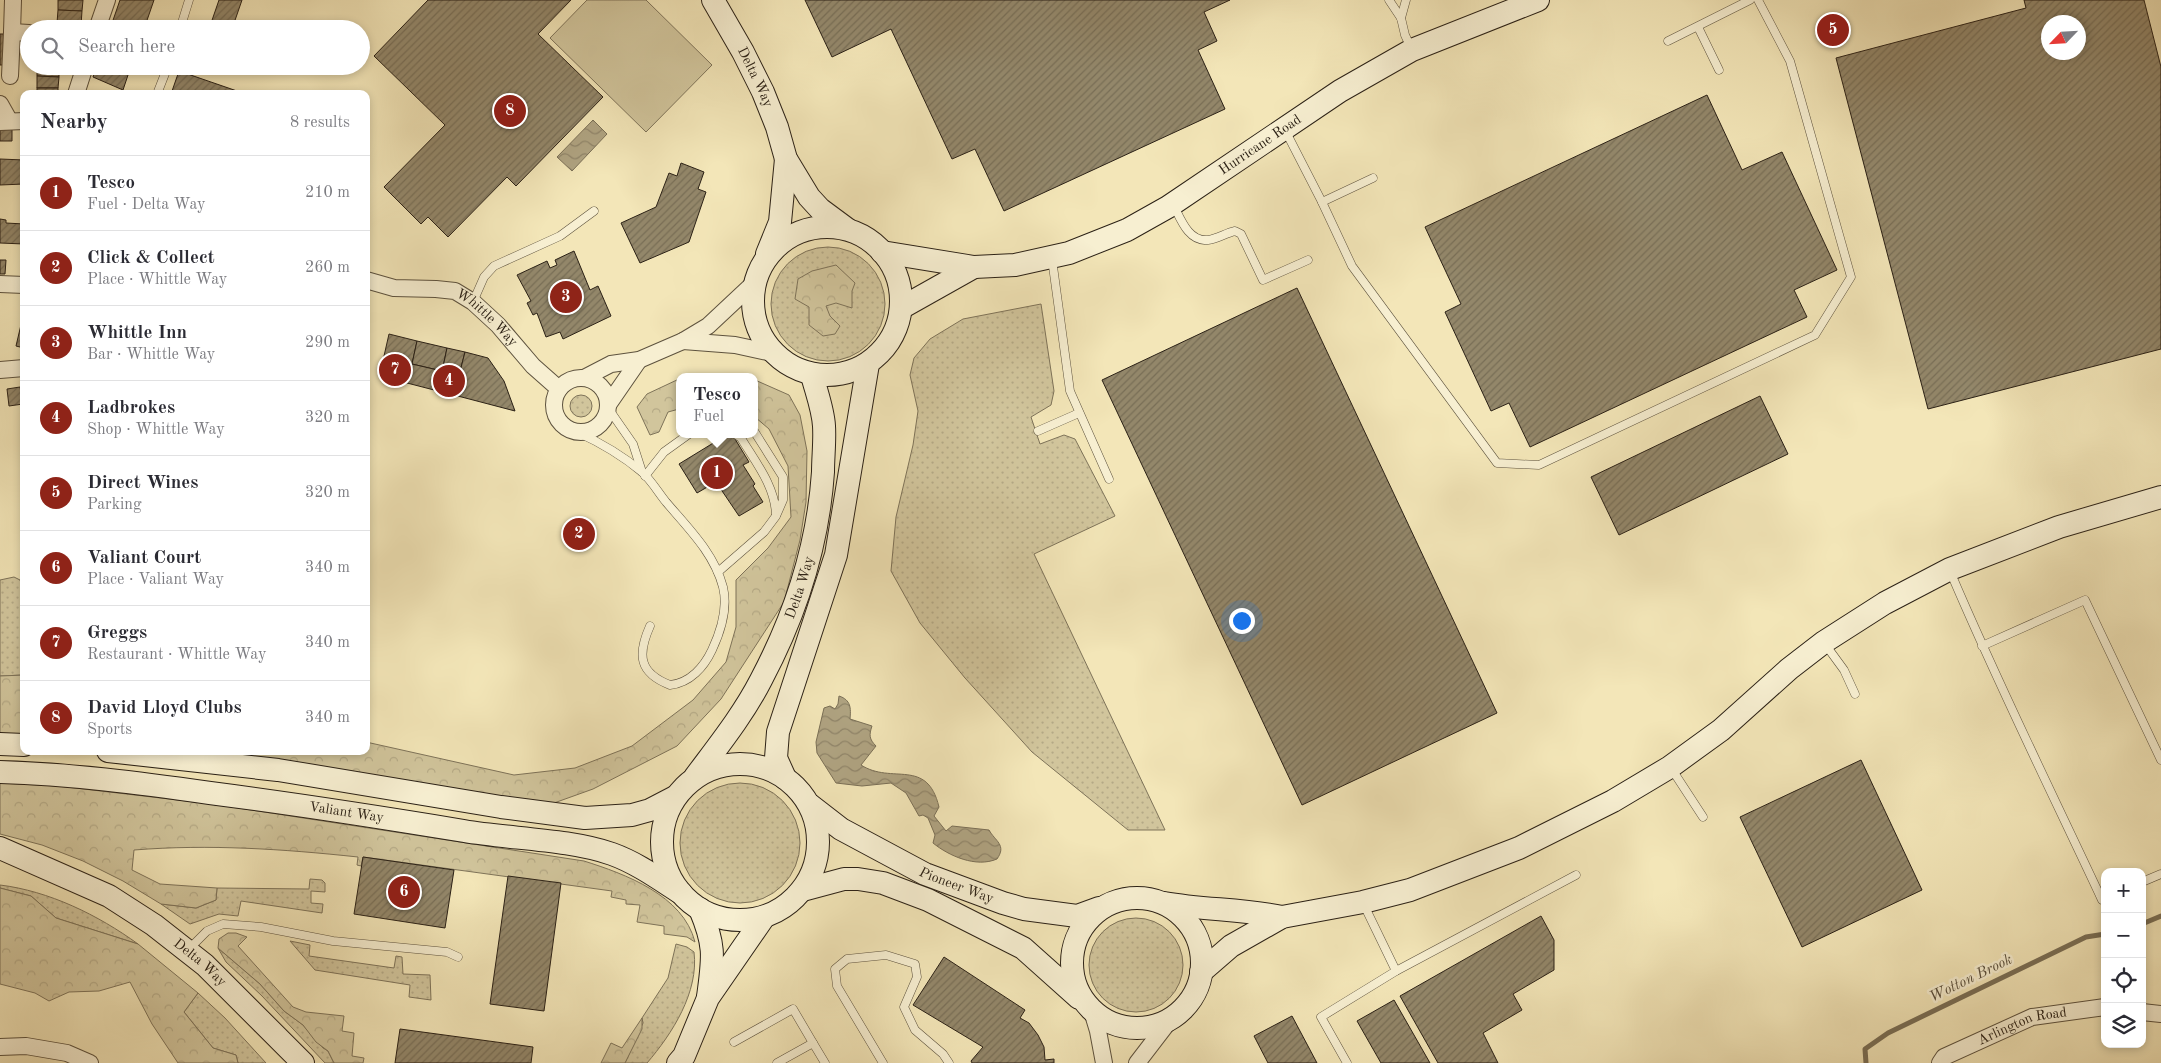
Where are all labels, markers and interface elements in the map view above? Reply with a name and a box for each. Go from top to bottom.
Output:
pin: 5 [1817,11,1849,49]
north arrow [2041,15,2086,60]
search box [20,20,370,75]
icon: search [38,34,66,62]
text: Search here [78,38,175,57]
street label: Delta Way [735,45,776,110]
pin: 8 [494,92,526,130]
text: Nearby [40,112,108,133]
street label: Hurricane Road [1216,112,1304,178]
text: 8 results [290,115,350,131]
text: Tesco [87,174,135,193]
text: 1 [51,185,61,201]
text: 210 m [305,185,350,201]
text: Fuel · Delta Way [87,197,206,213]
text: Click & Collect [87,249,215,268]
text: 2 [51,260,61,276]
text: 260 m [305,260,350,276]
text: Place · Whittle Way [87,272,227,288]
pin: 3 [550,278,582,316]
street label: Whittle Way [454,286,520,350]
text: Whittle Inn [87,324,187,343]
text: 3 [51,335,61,351]
text: 290 m [305,335,350,351]
text: Bar · Whittle Way [87,347,215,363]
pin: 7 [379,351,411,389]
pin: 4 [433,362,465,400]
popup [676,373,758,438]
text: Tesco [693,386,741,405]
text: Ladbrokes [87,399,175,418]
text: Fuel [693,409,724,425]
text: 4 [51,410,61,426]
text: 320 m [305,410,350,426]
text: Shop · Whittle Way [87,422,225,438]
pin: 1 [701,454,733,492]
text: Direct Wines [87,474,198,493]
text: 5 [51,485,61,501]
text: 320 m [305,485,350,501]
text: Parking [87,497,142,513]
pin: 2 [563,515,595,553]
text: Valiant Court [87,549,201,568]
street label: Delta Way [783,554,816,621]
text: 6 [51,560,61,576]
text: 340 m [305,560,350,576]
text: Place · Valiant Way [87,572,224,588]
your location [1229,608,1255,634]
text: Greggs [87,624,147,643]
text: 7 [51,635,61,651]
text: 340 m [305,635,350,651]
text: Restaurant · Whittle Way [87,647,266,663]
text: David Lloyd Clubs [87,699,242,718]
text: 8 [51,710,61,726]
text: 340 m [305,710,350,726]
text: Sports [87,722,132,738]
street label: Valiant Way [308,800,385,825]
street label: Pioneer Way [917,865,996,906]
map controls [2101,868,2146,1048]
button: + [2101,868,2146,913]
pin: 6 [388,873,420,911]
button: − [2101,913,2146,958]
street label: Delta Way [171,936,229,989]
water label: Wotton Brook [1927,952,2015,1006]
button: locate [2101,958,2146,1003]
button: layers [2101,1003,2146,1048]
street label: Arlington Road [1976,1005,2068,1048]

